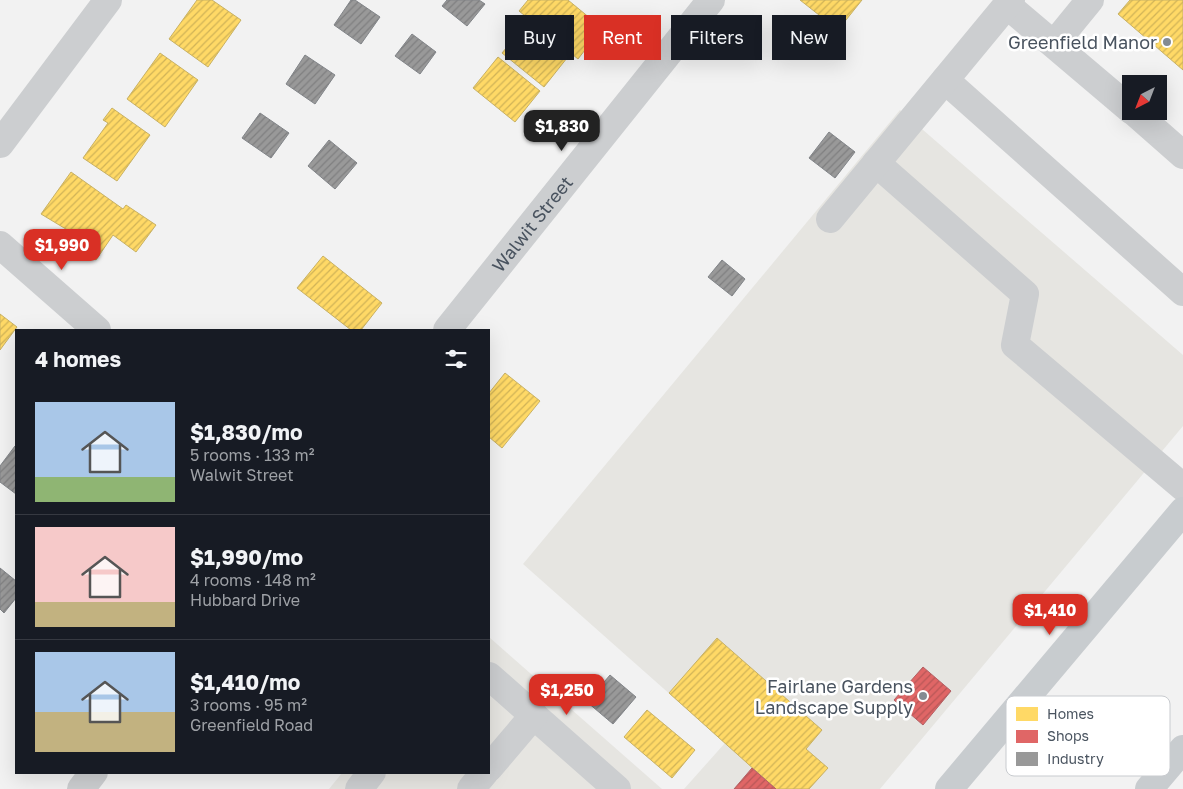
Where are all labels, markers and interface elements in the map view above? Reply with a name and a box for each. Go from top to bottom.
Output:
chip: Buy [505,15,574,60]
chip: Rent [584,15,661,60]
chip: Filters [671,15,762,60]
chip: New [772,15,846,60]
place label: Greenfield Manor [1008,31,1157,53]
marker: Greenfield Manor [1161,36,1173,48]
north arrow [1122,75,1168,120]
map controls [1122,75,1167,120]
pin: $1,830 [521,110,603,152]
text: $1,830 [535,116,589,136]
street label: Walwit Street [487,171,577,276]
pin: $1,990 [21,228,103,271]
text: $1,990 [35,235,89,255]
icon: filters [442,345,470,373]
text: 4 homes [35,346,121,372]
text: $1,830/mo [190,419,303,445]
icon: home [75,422,135,482]
text: 5 rooms · 133 m² [190,445,314,465]
text: Walwit Street [190,465,294,485]
text: $1,990/mo [190,544,303,570]
icon: home [75,547,135,607]
text: 4 rooms · 148 m² [190,570,316,590]
text: Hubbard Drive [190,590,300,610]
pin: $1,410 [1009,594,1091,636]
text: $1,410 [1024,600,1076,620]
text: $1,410/mo [190,669,300,695]
icon: home [75,672,135,732]
pin: $1,250 [526,674,608,716]
place label: Fairlane Gardens Landscape Supply [755,675,913,718]
text: $1,250 [540,680,594,700]
marker: Fairlane Gardens Landscape Supply [917,690,929,702]
text: 3 rooms · 95 m² [190,695,307,715]
legend [1006,696,1170,776]
text: Homes [1047,705,1094,722]
text: Greenfield Road [190,715,313,735]
text: Shops [1047,727,1089,744]
text: Industry [1047,750,1104,767]

